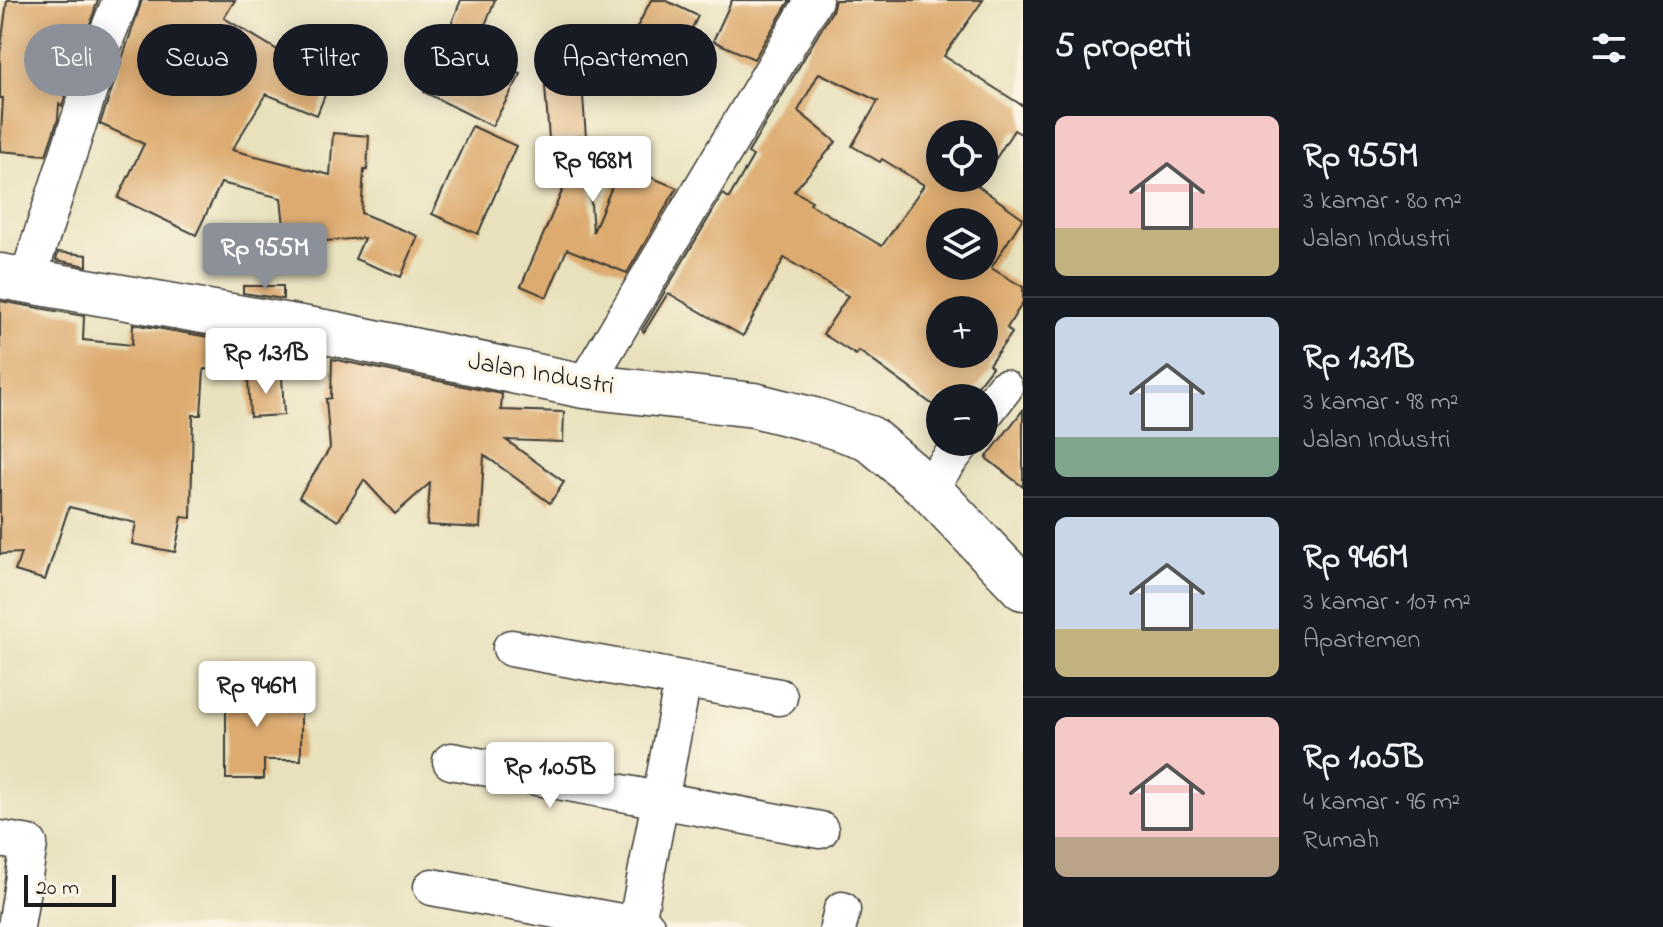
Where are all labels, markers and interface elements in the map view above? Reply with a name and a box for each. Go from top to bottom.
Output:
text: 5 properti [1055,23,1191,73]
chip: Beli [24,24,121,96]
chip: Sewa [137,24,257,96]
chip: Filter [273,24,388,96]
chip: Baru [404,24,518,96]
chip: Apartemen [534,24,717,96]
icon: filters [1587,26,1631,70]
map controls [926,120,998,456]
button: locate [926,120,998,192]
text: Rp 955M [1303,133,1419,183]
pin: Rp 968M [519,136,667,204]
text: Rp 968M [553,143,633,181]
icon: home [1119,148,1215,244]
text: 3 kamar · 80 m² [1303,183,1462,221]
button: layers [926,208,998,280]
text: Jalan Industri [1303,221,1451,259]
pin: Rp 955M [191,223,339,291]
text: Rp 955M [221,230,309,268]
button: + [926,296,998,368]
pin: Rp 1.31B [183,328,349,396]
text: Rp 1.31B [1303,334,1414,384]
text: Rp 1.31B [223,335,309,373]
street label: Jalan Industri [465,343,617,407]
icon: home [1119,349,1215,445]
button: − [926,384,998,456]
text: 3 kamar · 98 m² [1303,384,1458,422]
text: Jalan Industri [1303,422,1451,460]
text: Rp 946M [1303,534,1409,584]
icon: home [1119,549,1215,645]
text: 3 kamar · 107 m² [1303,584,1471,622]
text: Apartemen [1303,622,1420,660]
pin: Rp 946M [183,661,331,729]
text: Rp 946M [217,668,297,706]
text: Rp 1.05B [1303,734,1424,784]
pin: Rp 1.05B [467,742,633,810]
text: Rp 1.05B [504,749,596,787]
icon: home [1119,749,1215,845]
text: 4 kamar · 96 m² [1303,784,1460,822]
text: Rumah [1303,822,1379,860]
scale bar [24,871,116,907]
text: 20 m [36,873,79,905]

